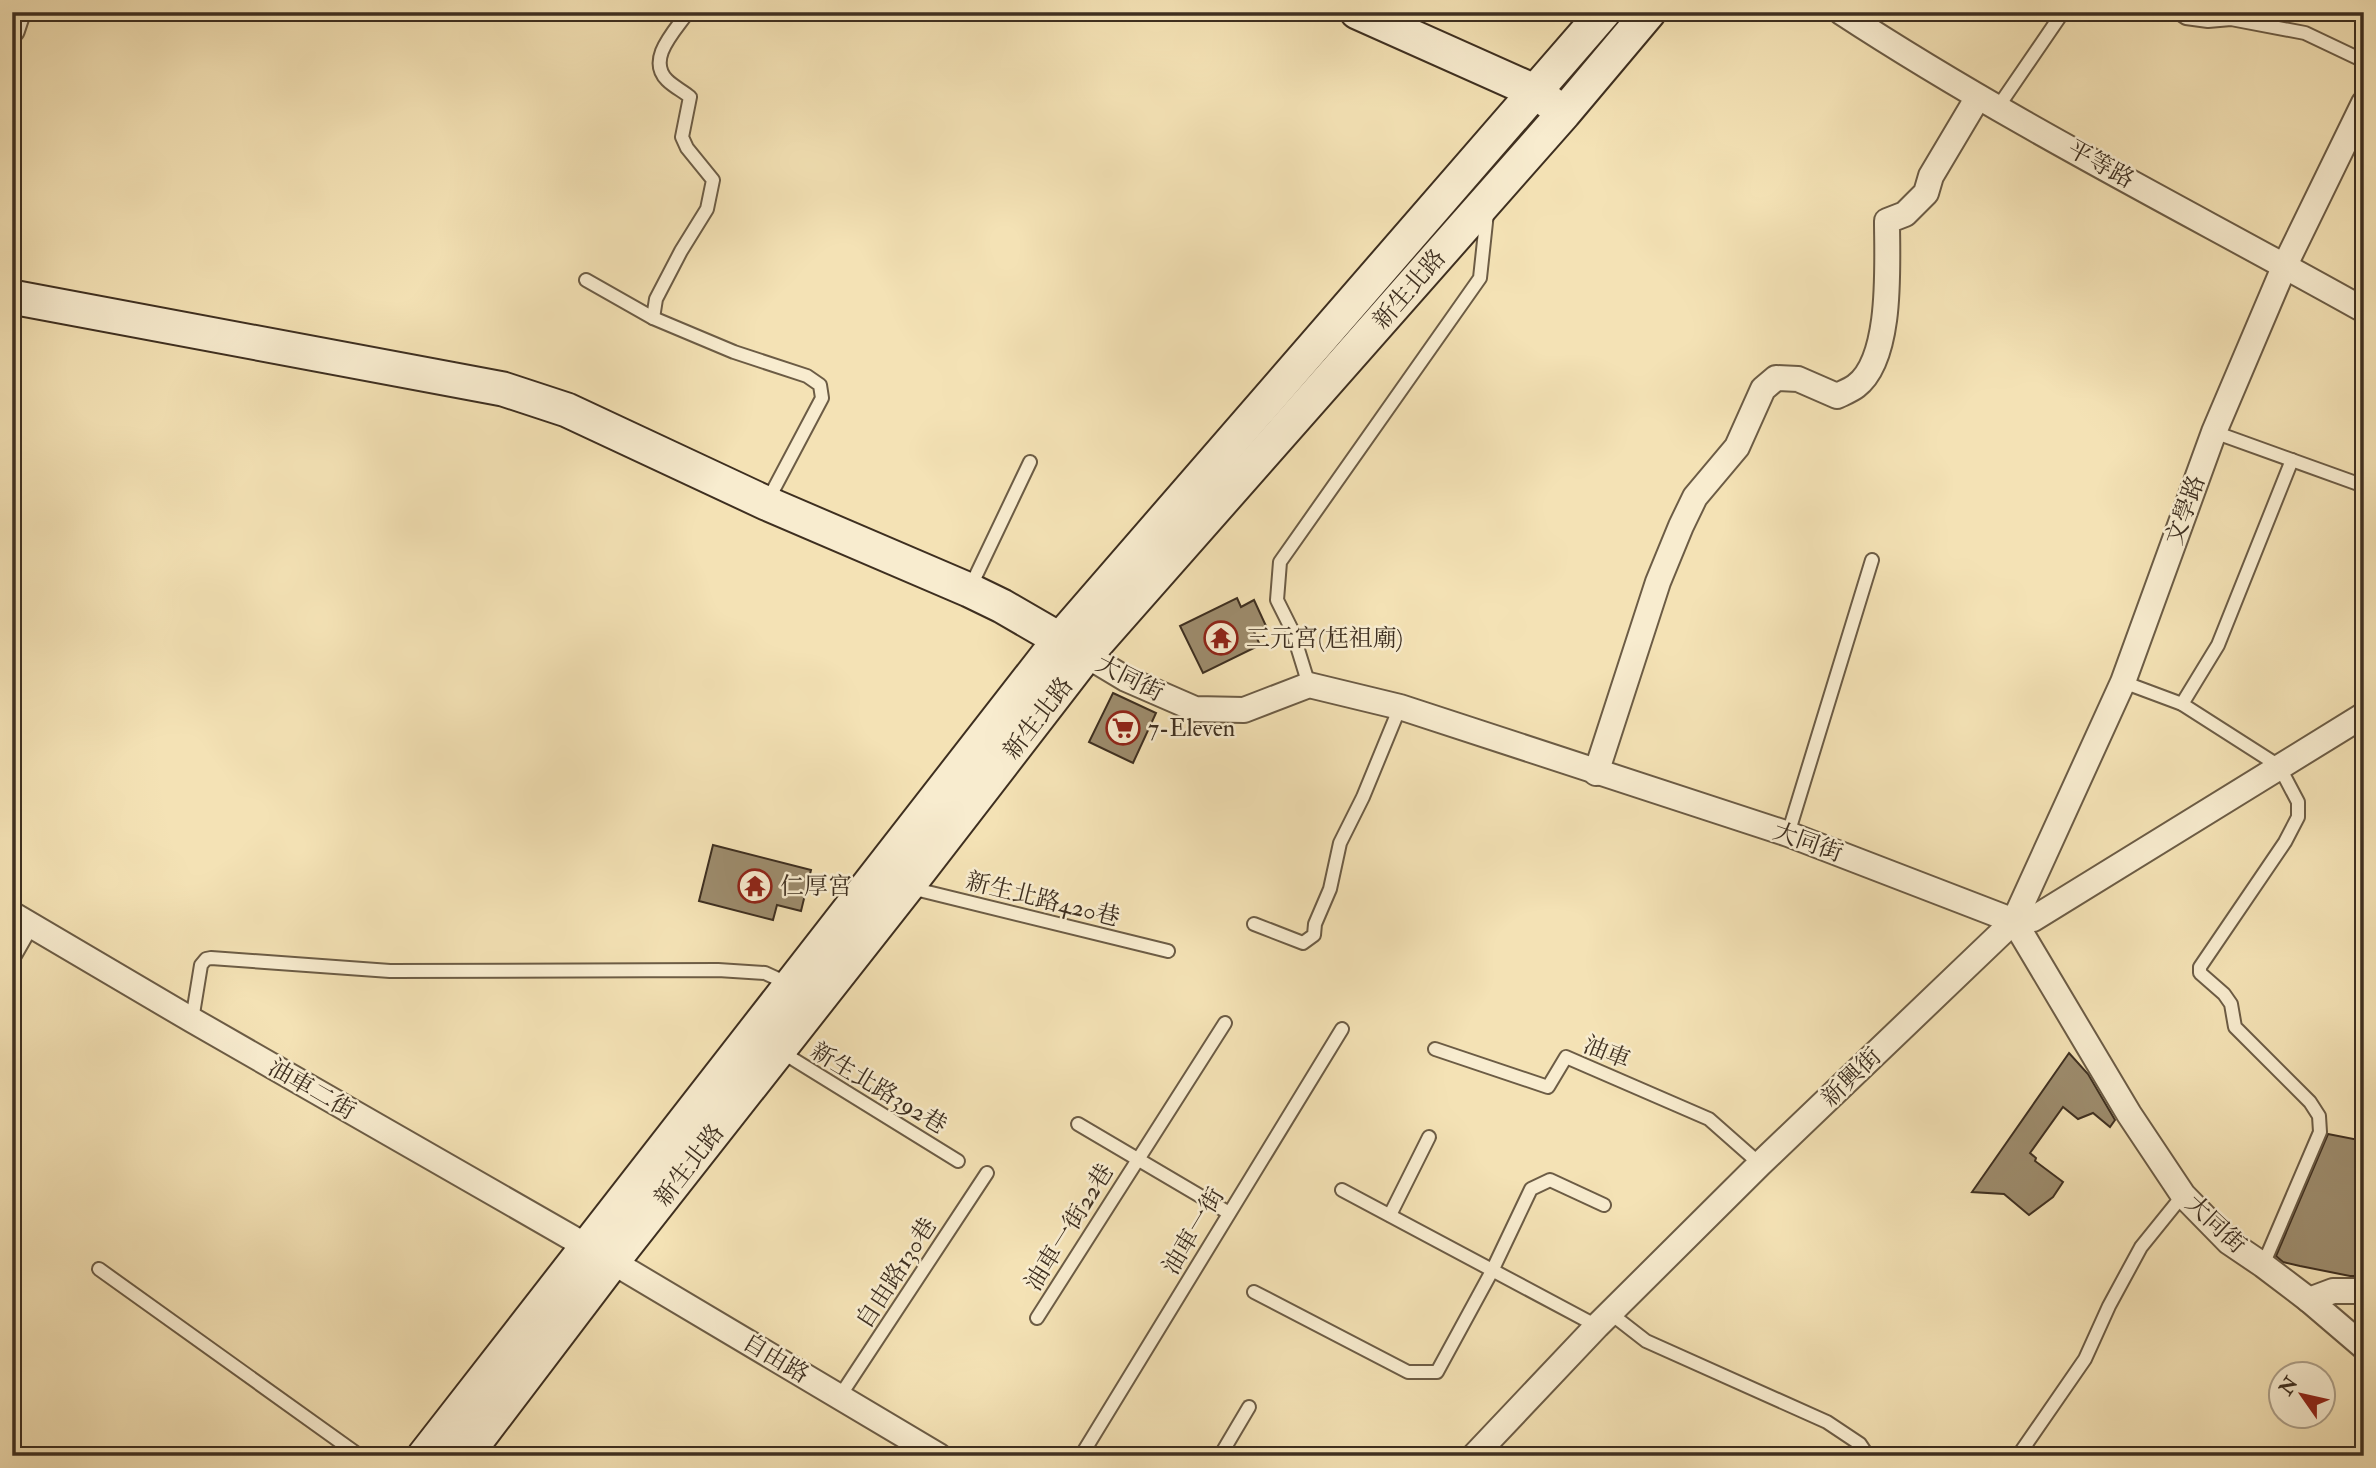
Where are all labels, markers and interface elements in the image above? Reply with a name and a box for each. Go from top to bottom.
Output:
street label: 平等路 [2062,133,2140,195]
street label: 新生北路 [1366,243,1453,336]
street label: 文學路 [2159,471,2212,549]
temple icon: 三元宮(尪祖廟) [1202,619,1240,657]
place label: 三元宮(尪祖廟) [1246,623,1403,654]
street label: 大同街 [1091,648,1169,709]
street label: 新生北路 [997,671,1080,766]
supermarket icon: 7-Eleven [1104,709,1142,747]
place label: 7-Eleven [1148,713,1235,744]
street label: 大同街 [1769,816,1847,869]
street label: 新生北路420巷 [963,865,1123,934]
temple icon: 仁厚宮 [736,867,774,905]
place label: 仁厚宮 [780,871,852,902]
street label: 油車 [1579,1029,1635,1076]
street label: 新生北路392巷 [805,1036,953,1141]
street label: 新興街 [1815,1041,1888,1114]
street label: 油車二街 [262,1052,361,1127]
street label: 新生北路 [648,1118,731,1213]
street label: 油車一街22巷 [1018,1158,1121,1297]
street label: 油車一街 [1155,1182,1231,1280]
street label: 大同街 [2179,1188,2253,1260]
street label: 自由路130巷 [849,1212,944,1335]
street label: 自由路 [737,1327,815,1390]
north arrow [2268,1360,2338,1430]
text: N [2273,1371,2304,1401]

